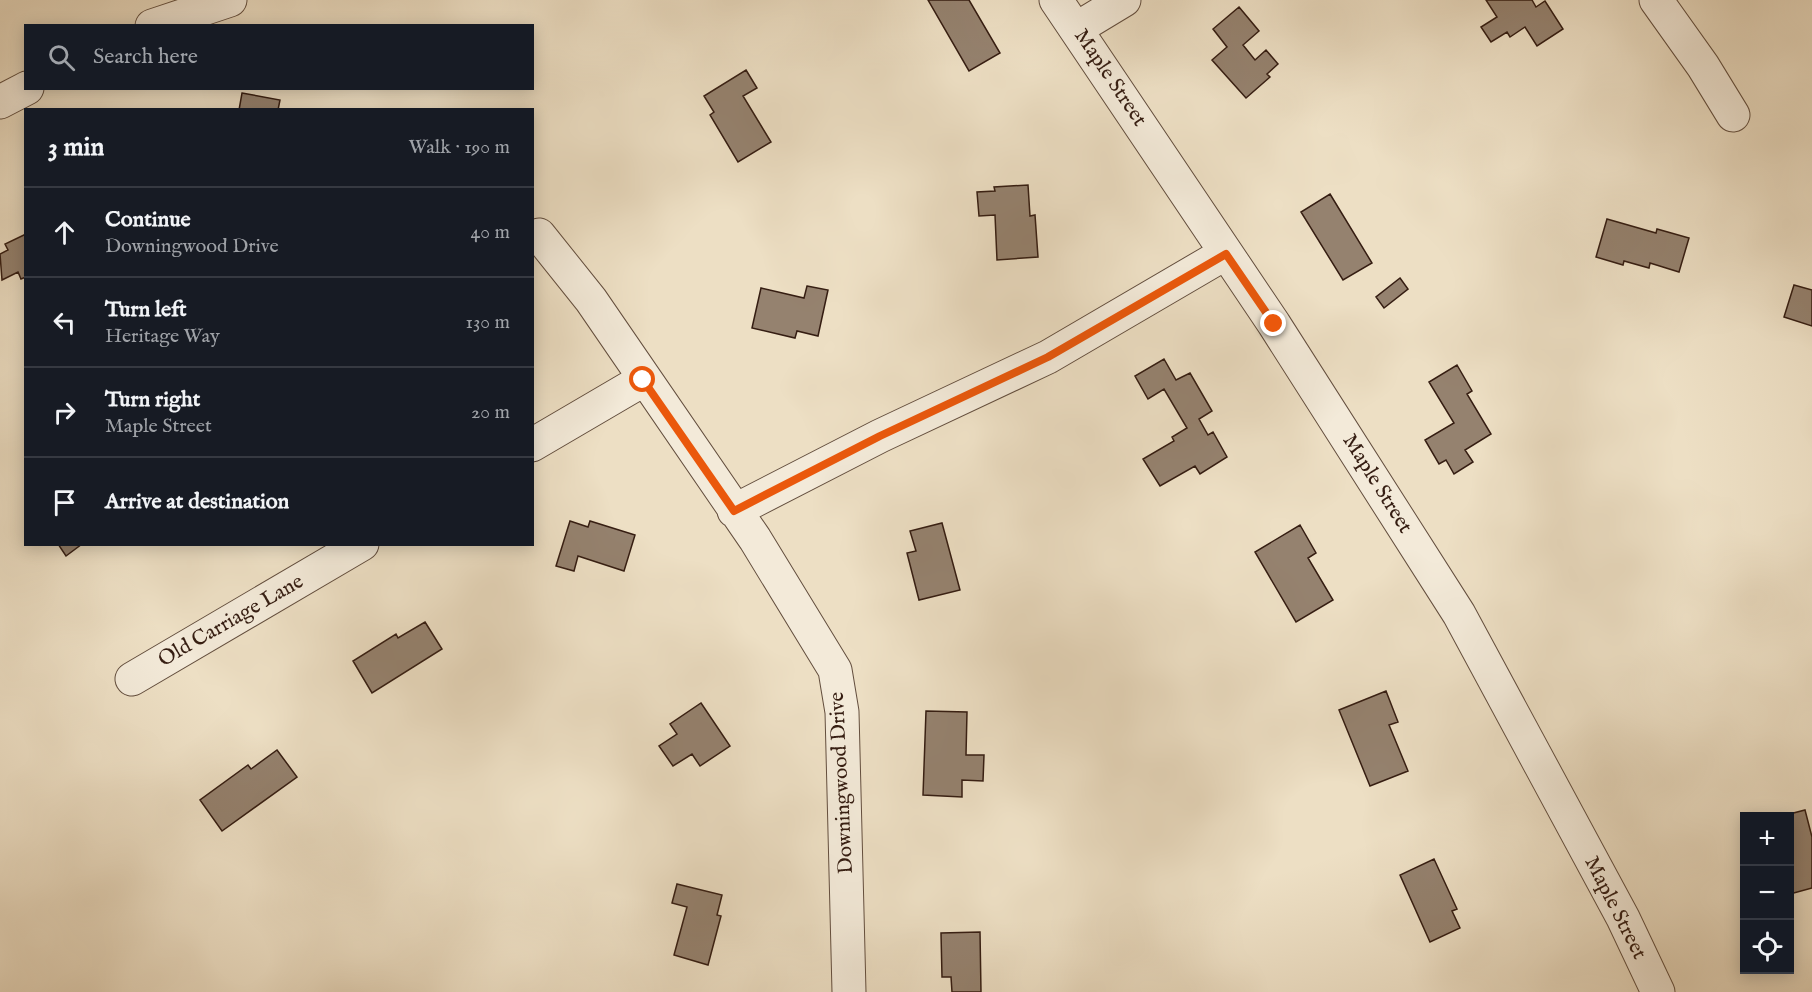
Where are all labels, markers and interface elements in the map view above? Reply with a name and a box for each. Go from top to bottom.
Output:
search box [24,24,534,90]
street label: Maple Street [1067,24,1153,132]
icon: search [45,41,78,74]
text: Search here [93,43,198,71]
text: 3 min [48,131,104,164]
text: Walk · 190 m [408,135,510,160]
text: Continue [105,206,191,234]
icon: ahead [48,216,81,249]
text: 40 m [471,220,510,245]
text: Downingwood Drive [105,234,279,259]
text: Turn left [105,296,187,324]
icon: left [48,306,81,339]
text: 130 m [465,310,510,335]
route end [1260,310,1286,336]
text: Heritage Way [105,324,220,349]
route start [629,366,655,392]
text: Turn right [105,386,200,414]
icon: right [48,396,81,429]
text: 20 m [471,400,510,425]
text: Maple Street [105,414,212,439]
street label: Maple Street [1336,429,1418,539]
icon: arrive [48,486,81,519]
text: Arrive at destination [105,488,289,516]
street label: Old Carriage Lane [153,568,309,674]
street label: Downingwood Drive [824,691,860,875]
map controls [1740,812,1794,974]
button: + [1740,812,1794,866]
street label: Maple Street [1578,852,1652,964]
button: − [1740,866,1794,920]
button: locate [1740,920,1794,974]

